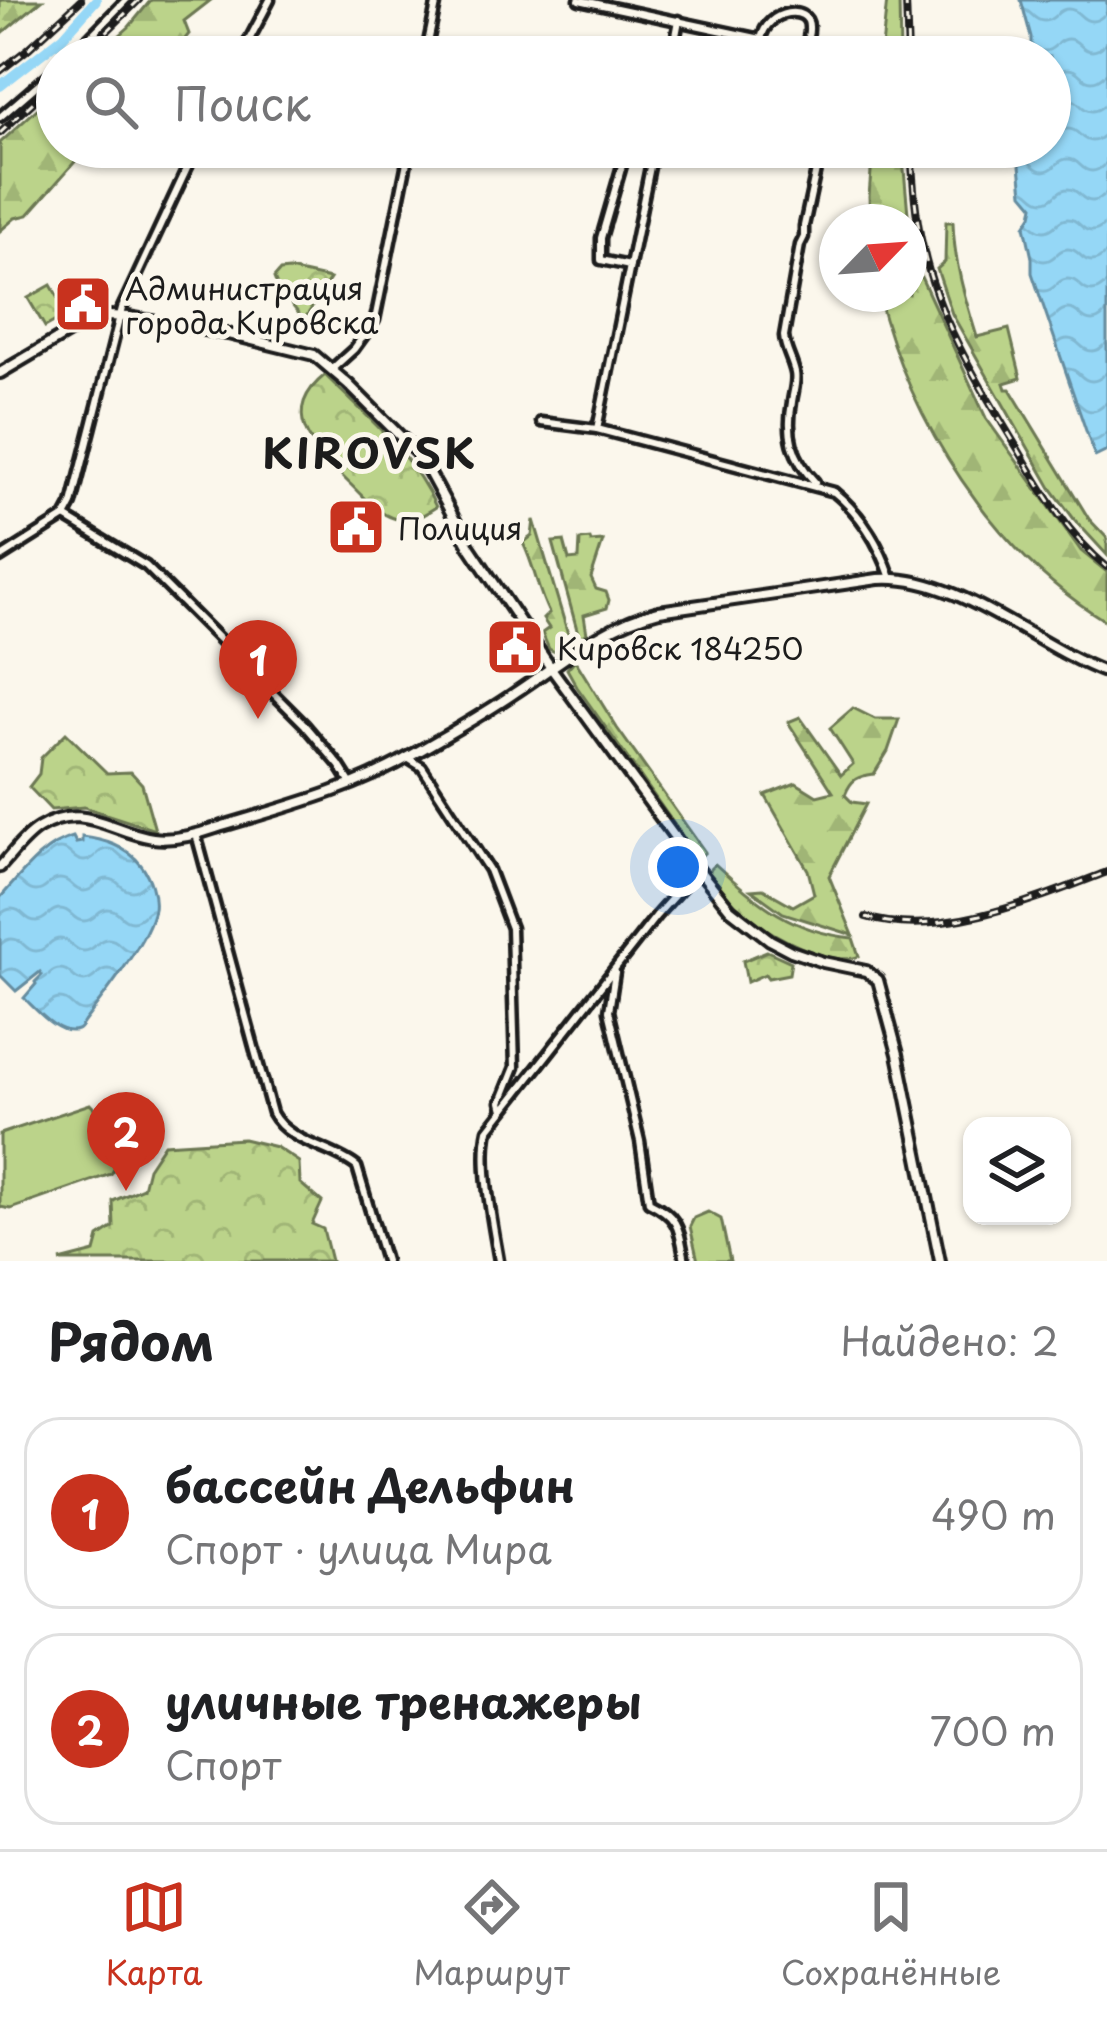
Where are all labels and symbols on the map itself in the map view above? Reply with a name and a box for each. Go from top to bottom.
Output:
north arrow [819,204,927,312]
place label: Администрация города Кировска [125,265,379,344]
public building icon: Администрация города Кировска [52,273,114,335]
district label: KIROVSK [262,420,478,483]
public building icon: Полиция [325,496,387,558]
place label: Полиция [398,505,522,550]
public building icon: Кировск 184250 [484,616,546,678]
pin: 1 [219,620,297,719]
place label: Кировск 184250 [557,625,803,670]
your location [648,837,708,897]
pin: 2 [87,1092,165,1191]

